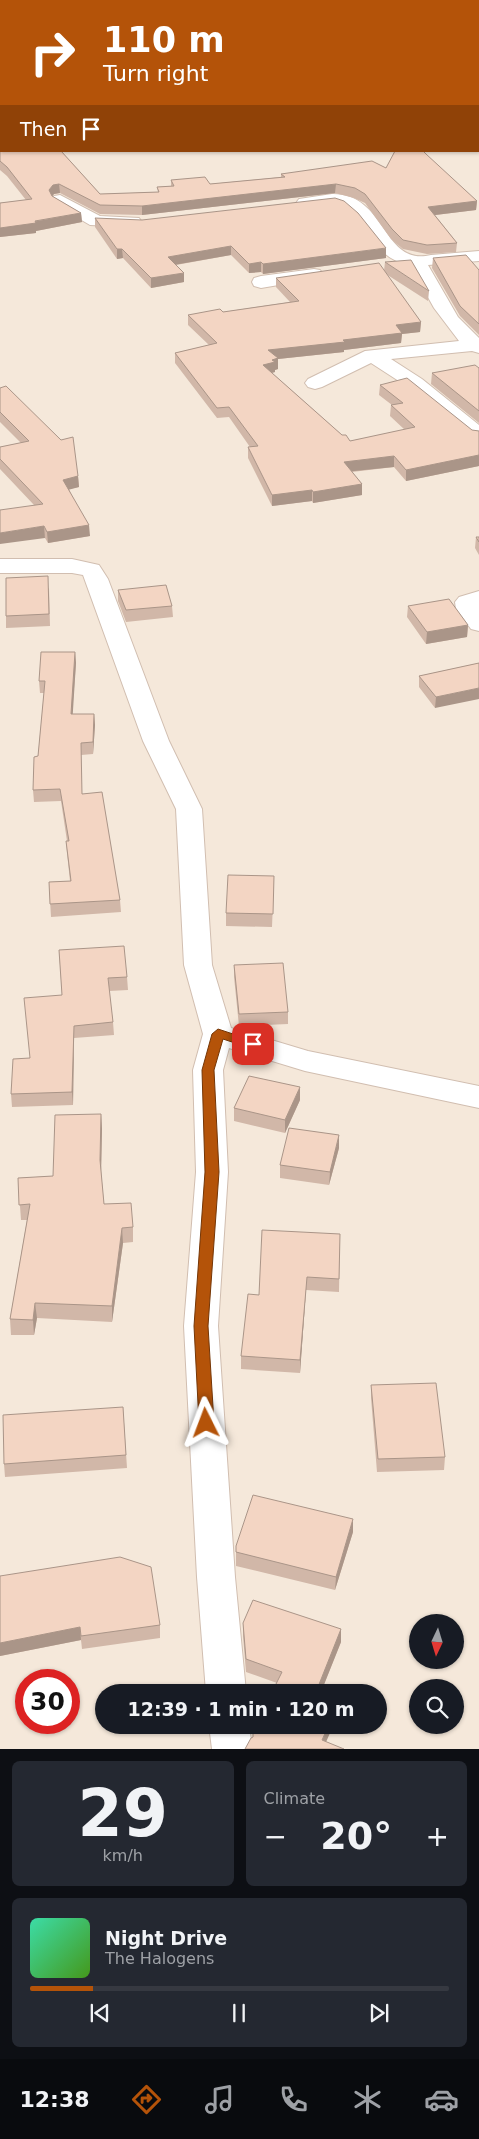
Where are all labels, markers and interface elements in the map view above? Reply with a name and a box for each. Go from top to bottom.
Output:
icon: right [20,20,85,85]
text: 110 m [103,20,225,60]
text: Turn right [103,61,208,86]
icon: arrive [77,115,105,143]
text: Then [20,118,67,140]
pin [232,1023,274,1065]
icon: arrive [239,1030,267,1058]
position arrow [179,1396,231,1448]
north arrow [409,1614,464,1669]
map controls [409,1614,464,1734]
speed limit sign: 30 [15,1669,80,1734]
button: search [409,1679,464,1734]
text: 12:39 · 1 min · 120 m [127,1698,355,1720]
text: 29 [78,1776,168,1851]
text: Climate [264,1789,325,1808]
text: 20° [320,1814,392,1858]
text: − [264,1820,287,1853]
text: + [426,1820,449,1853]
text: km/h [103,1846,143,1865]
text: Night Drive [105,1927,227,1949]
text: The Halogens [105,1949,214,1968]
icon: previous [86,1999,114,2027]
icon: pause [225,1999,253,2027]
icon: next [365,1999,393,2027]
icon: directions [129,2082,164,2117]
icon: music [202,2082,237,2117]
icon: phone [276,2082,311,2117]
icon: climate [350,2082,385,2117]
icon: car [424,2082,459,2117]
text: 12:38 [19,2087,90,2112]

